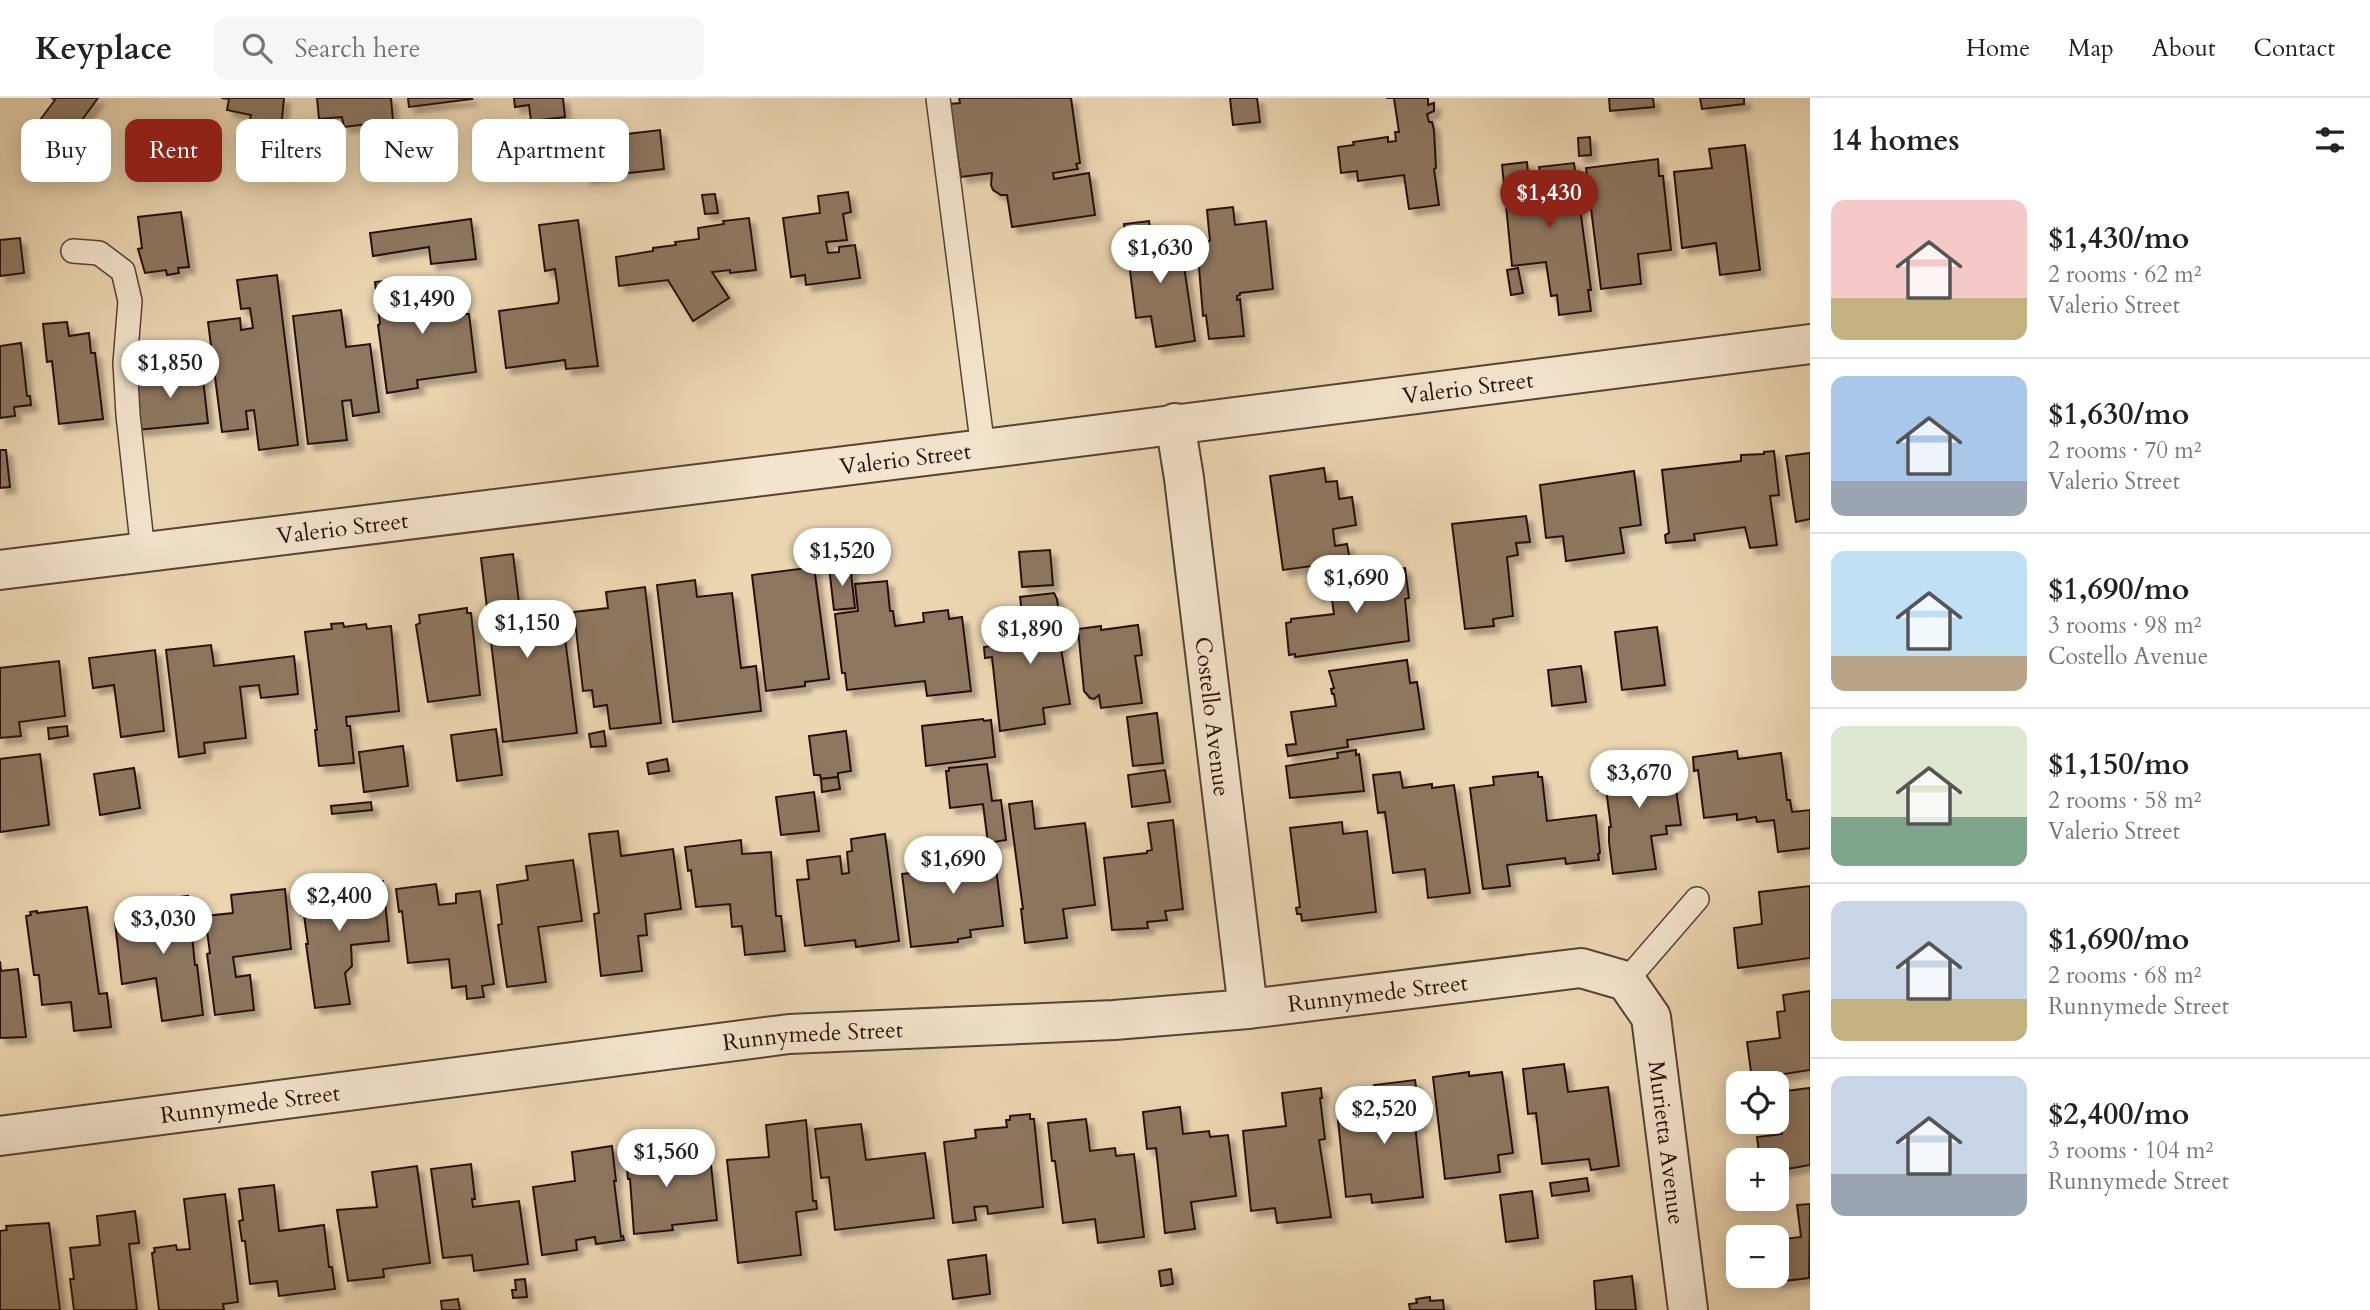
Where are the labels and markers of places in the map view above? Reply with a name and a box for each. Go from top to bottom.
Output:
pin: $1,430 [1492,170,1606,230]
pin: $1,630 [1103,226,1217,285]
pin: $1,490 [365,276,479,336]
pin: $1,850 [113,341,227,400]
pin: $1,520 [785,528,899,588]
pin: $1,690 [1299,556,1413,615]
pin: $1,150 [470,601,584,660]
pin: $1,890 [973,606,1087,666]
pin: $3,670 [1582,750,1696,810]
pin: $1,690 [896,836,1010,896]
pin: $2,400 [282,874,396,933]
pin: $3,030 [106,896,220,956]
pin: $2,520 [1327,1086,1441,1146]
pin: $1,560 [609,1130,723,1189]

